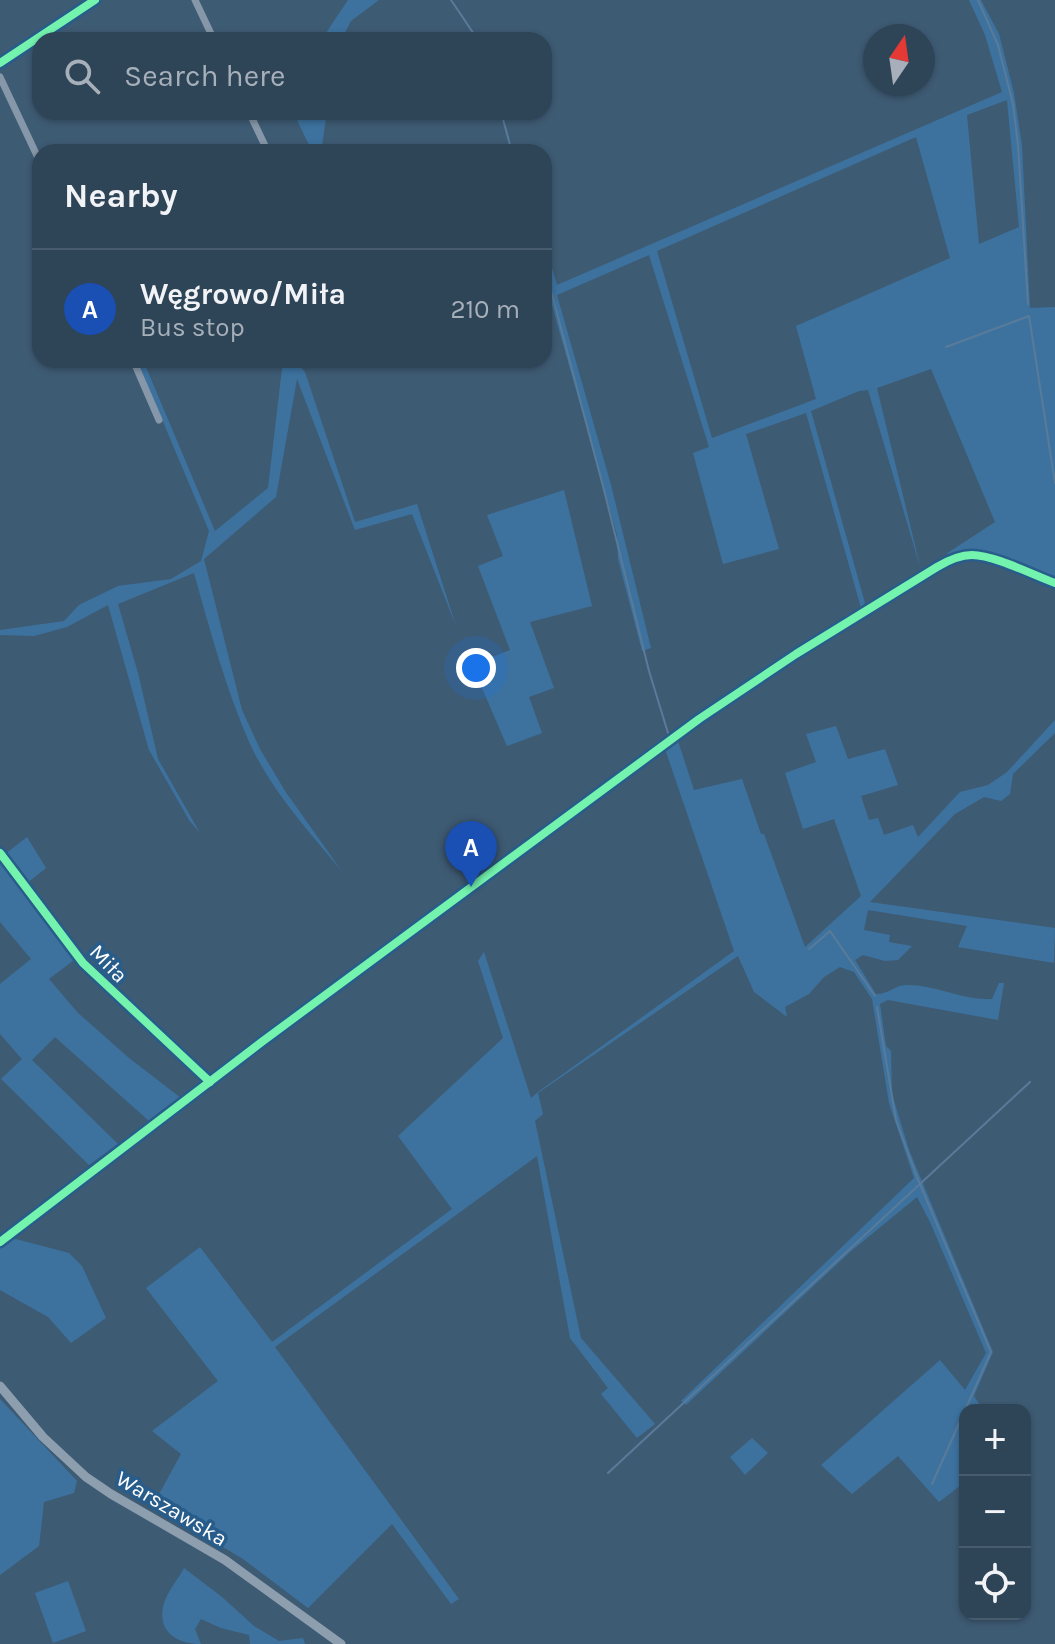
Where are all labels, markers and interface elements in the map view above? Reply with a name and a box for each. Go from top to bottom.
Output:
north arrow [863,24,935,96]
search box [32,32,552,120]
icon: search [60,54,104,98]
text: Search here [124,58,285,94]
text: Nearby [64,176,178,216]
text: Węgrowo/Miła [140,276,346,312]
text: A [82,294,98,325]
text: 210 m [450,294,520,325]
text: Bus stop [140,312,245,343]
your location [456,648,496,688]
pin: A [445,821,497,887]
street label: Miła [84,939,133,988]
map controls [959,1404,1031,1620]
button: + [959,1404,1031,1476]
street label: Warszawska [111,1465,232,1552]
button: − [959,1476,1031,1548]
button: locate [959,1548,1031,1620]

